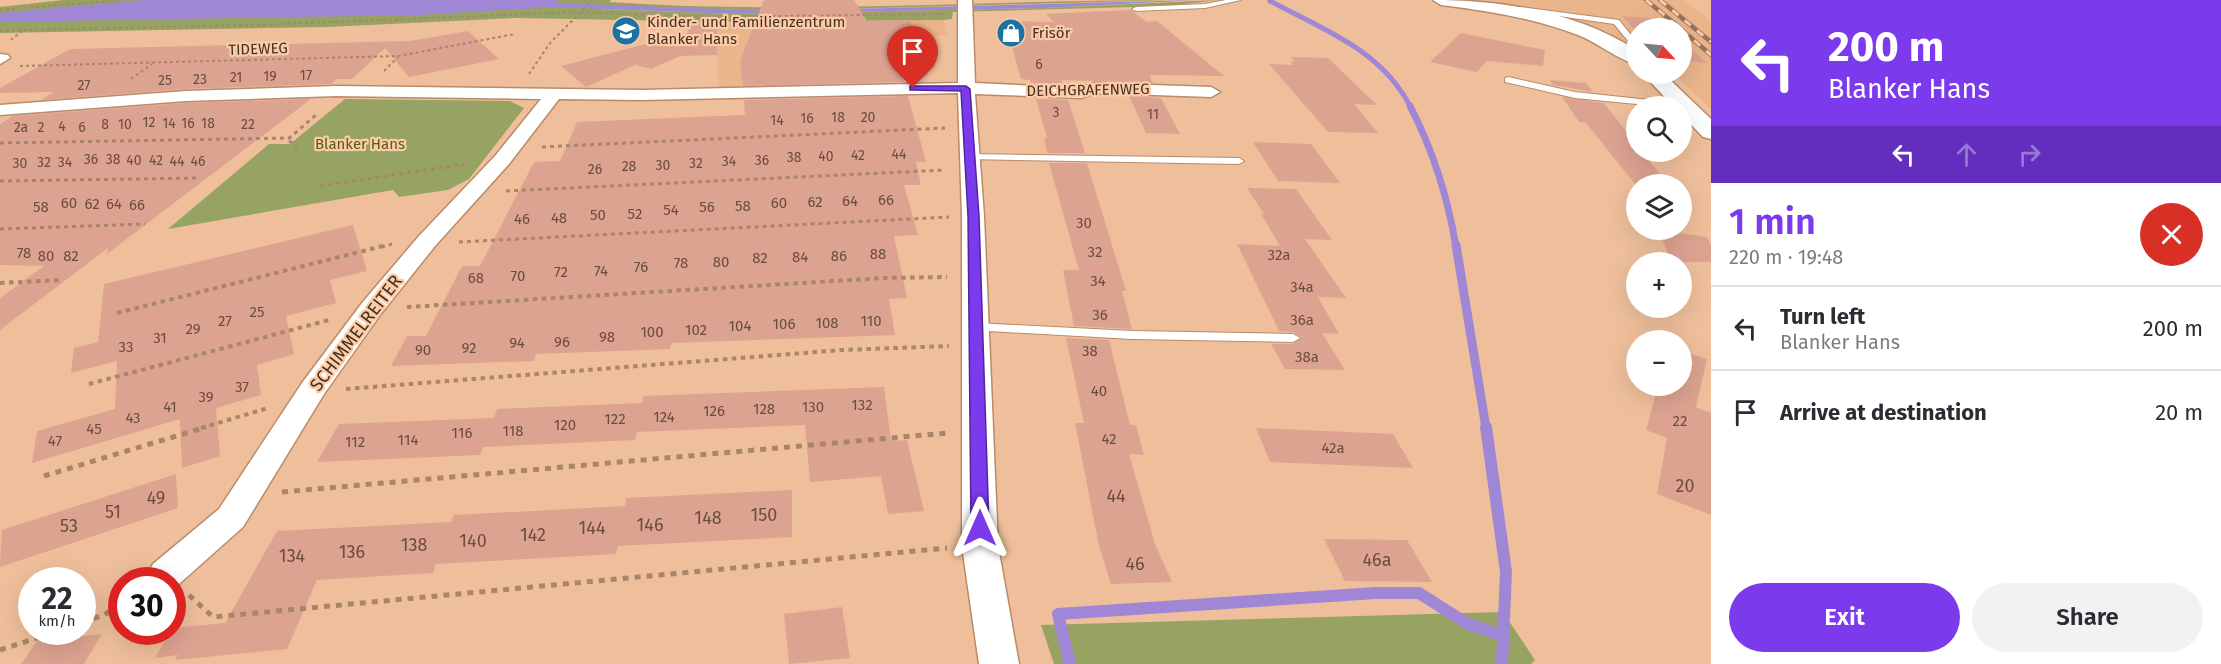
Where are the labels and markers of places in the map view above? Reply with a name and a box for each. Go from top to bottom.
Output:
place label: Kinder- und Familienzentrum Blanker Hans [647,13,845,48]
school or university icon: Kinder- und Familienzentrum Blanker Hans [610,15,642,47]
shop icon: Frisör [995,17,1027,49]
place label: Frisör [1032,24,1071,42]
pin [887,26,938,88]

